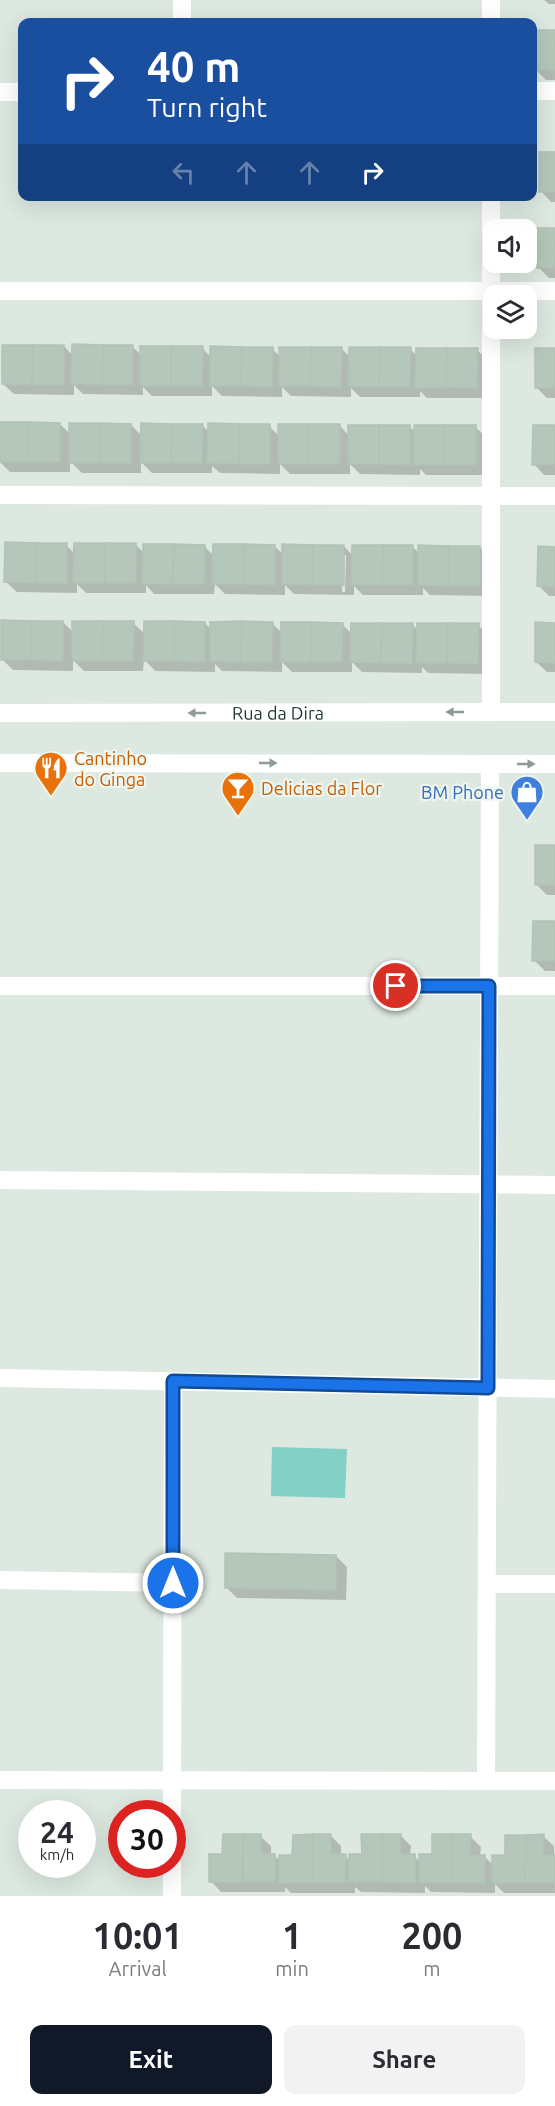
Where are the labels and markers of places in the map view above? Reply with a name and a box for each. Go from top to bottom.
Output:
place label: Cantinho do Ginga [74,748,147,789]
restaurant icon: Cantinho do Ginga [33,750,69,797]
bar icon: Delicias da Flor [220,770,256,817]
shop icon: BM Phone [509,774,545,821]
place label: Delicias da Flor [261,778,382,798]
place label: BM Phone [421,782,504,802]
pin [370,960,421,1011]

